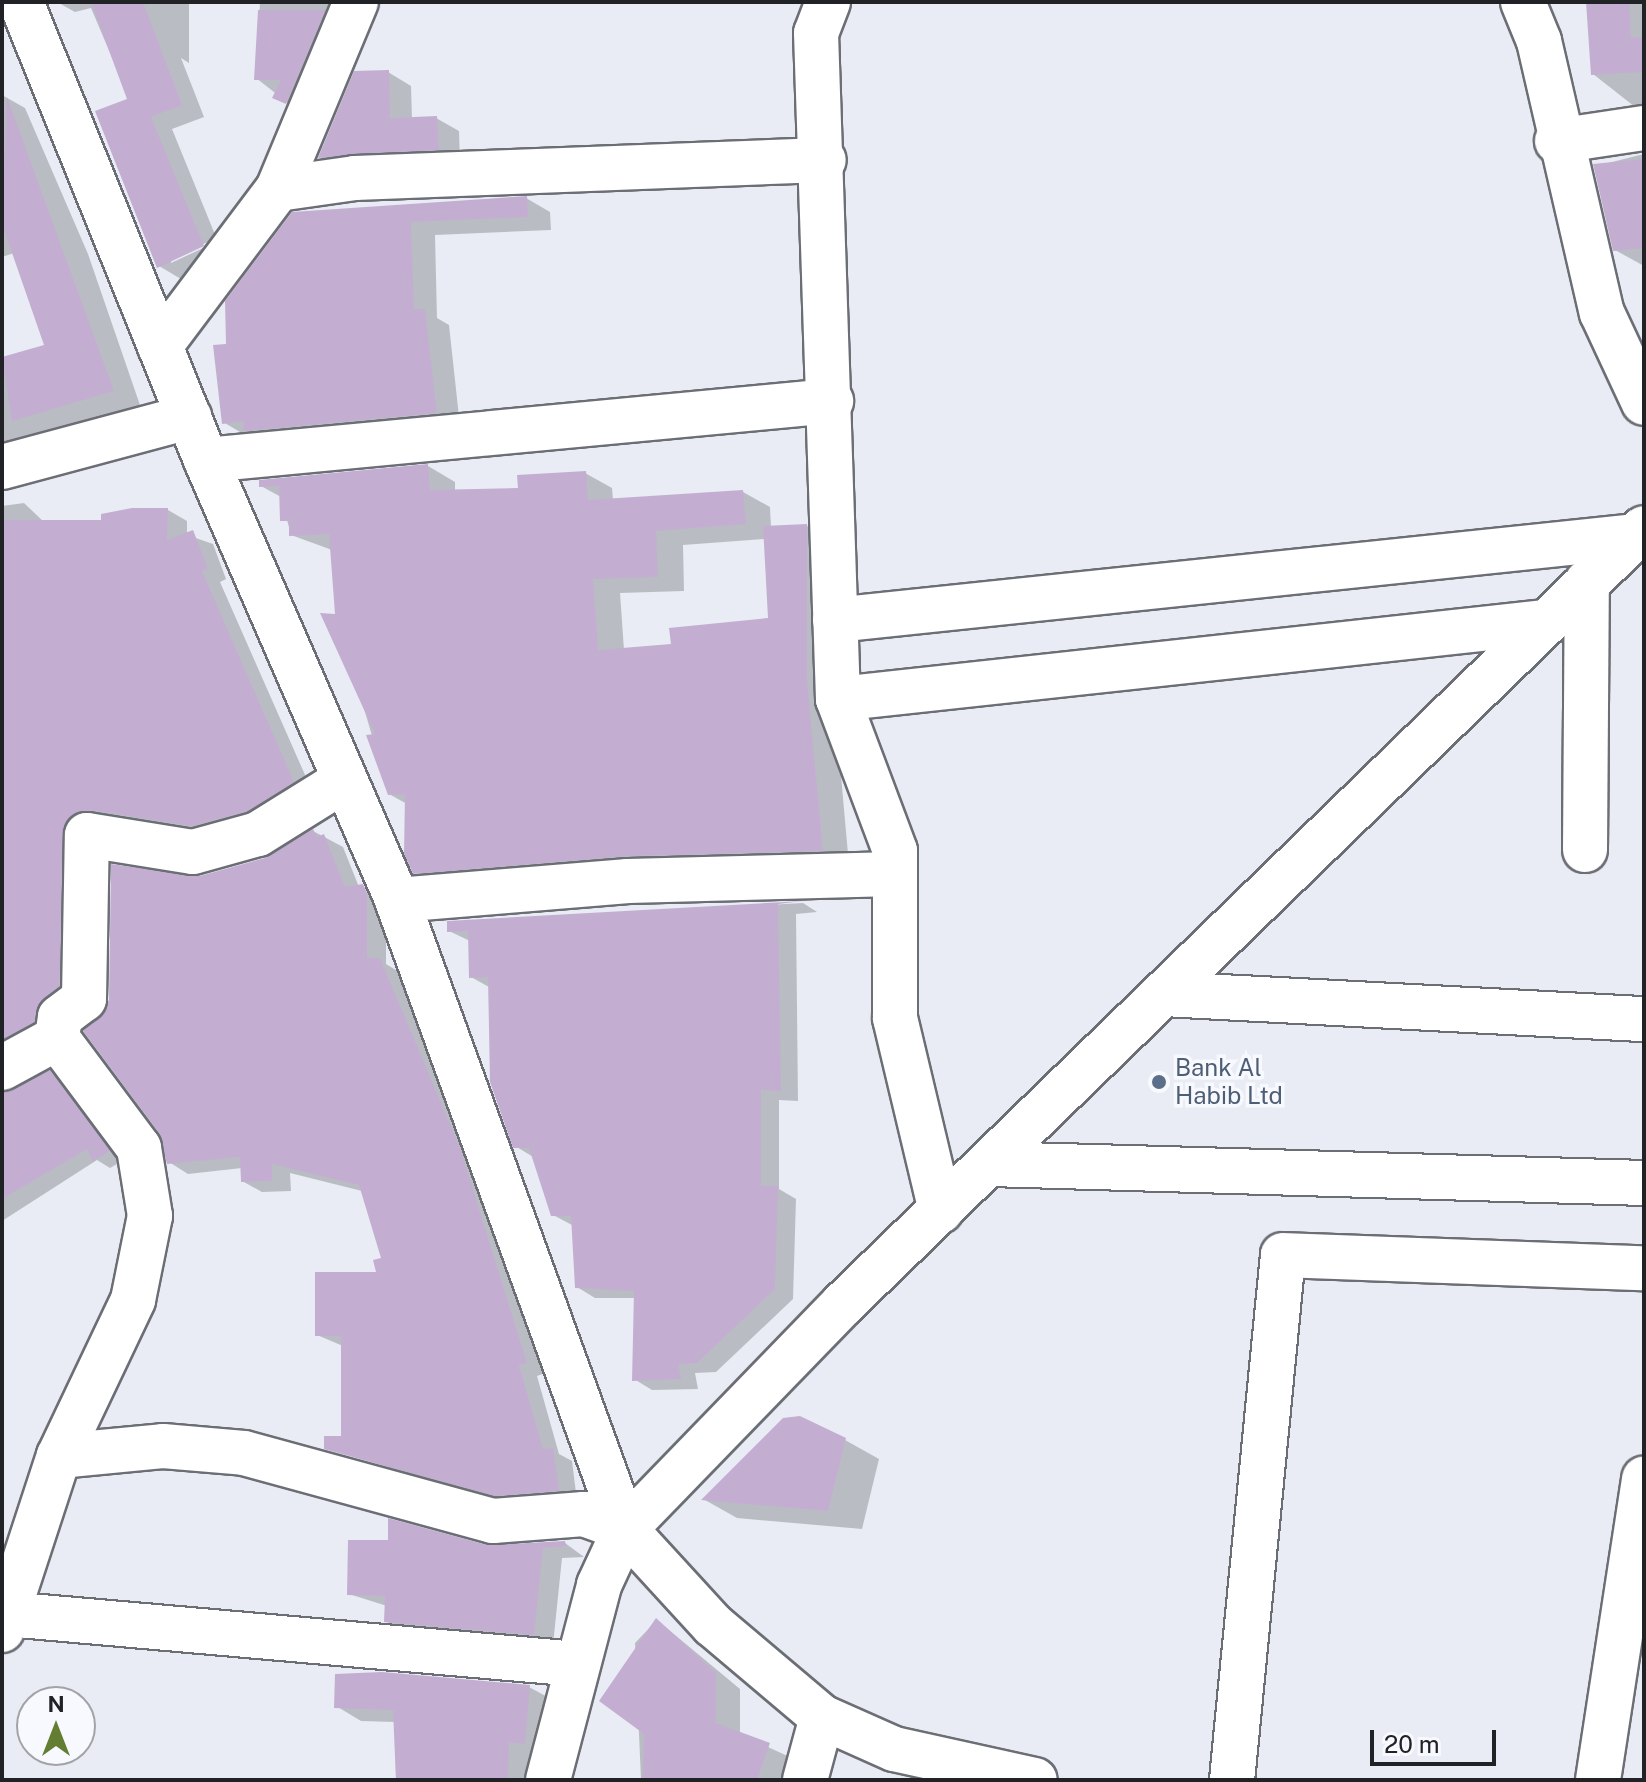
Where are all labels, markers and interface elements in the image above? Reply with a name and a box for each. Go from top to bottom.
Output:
place label: Bank Al Habib Ltd [1175,1054,1283,1110]
marker: Bank Al Habib Ltd [1150,1073,1168,1091]
north arrow [16,1686,96,1766]
text: N [47,1691,65,1717]
scale bar [1374,1714,1500,1764]
text: 20 m [1384,1730,1440,1758]

